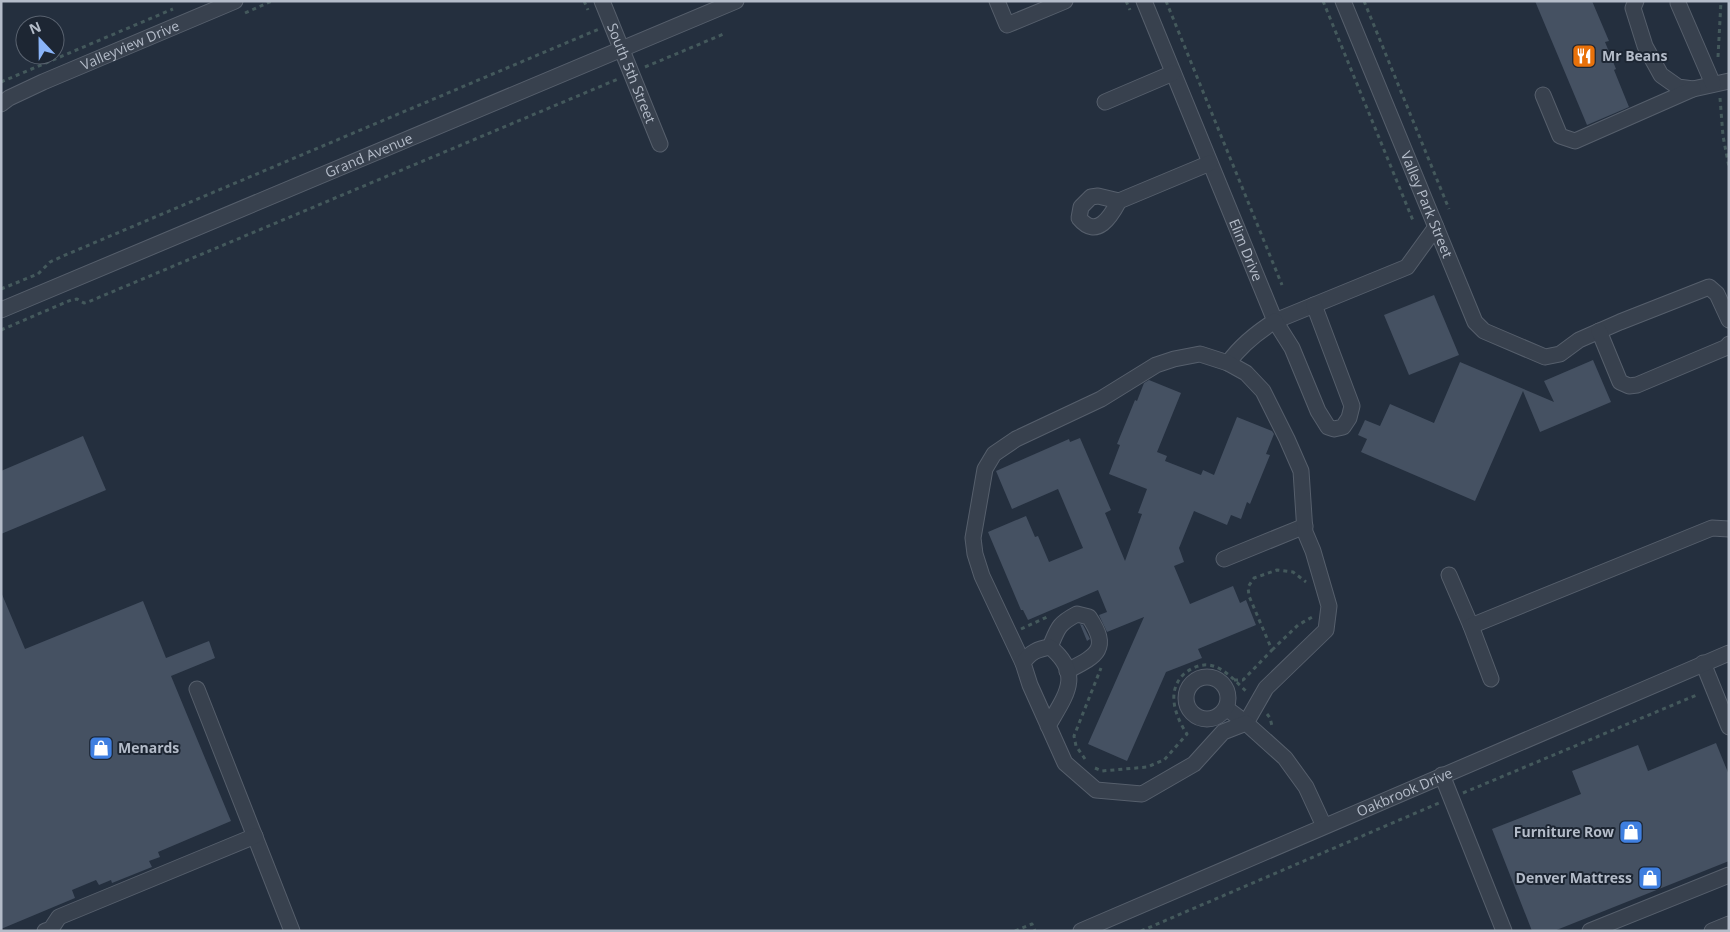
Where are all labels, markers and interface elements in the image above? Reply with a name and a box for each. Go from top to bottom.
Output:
north arrow [15,15,65,65]
street label: Valleyview Drive [78,16,182,74]
text: N [26,17,44,38]
street label: South 5th Street [603,20,661,126]
restaurant icon: Mr Beans [1571,43,1597,69]
place label: Mr Beans [1602,46,1668,65]
street label: Grand Avenue [322,128,415,182]
street label: Valley Park Street [1397,148,1458,261]
street label: Elim Drive [1225,216,1268,284]
shop icon: Menards [88,735,114,761]
place label: Menards [118,738,179,757]
street label: Oakbrook Drive [1353,763,1455,821]
shop icon: Furniture Row [1618,819,1644,845]
place label: Furniture Row [1514,822,1614,841]
shop icon: Denver Mattress [1637,865,1663,891]
place label: Denver Mattress [1516,868,1632,887]

